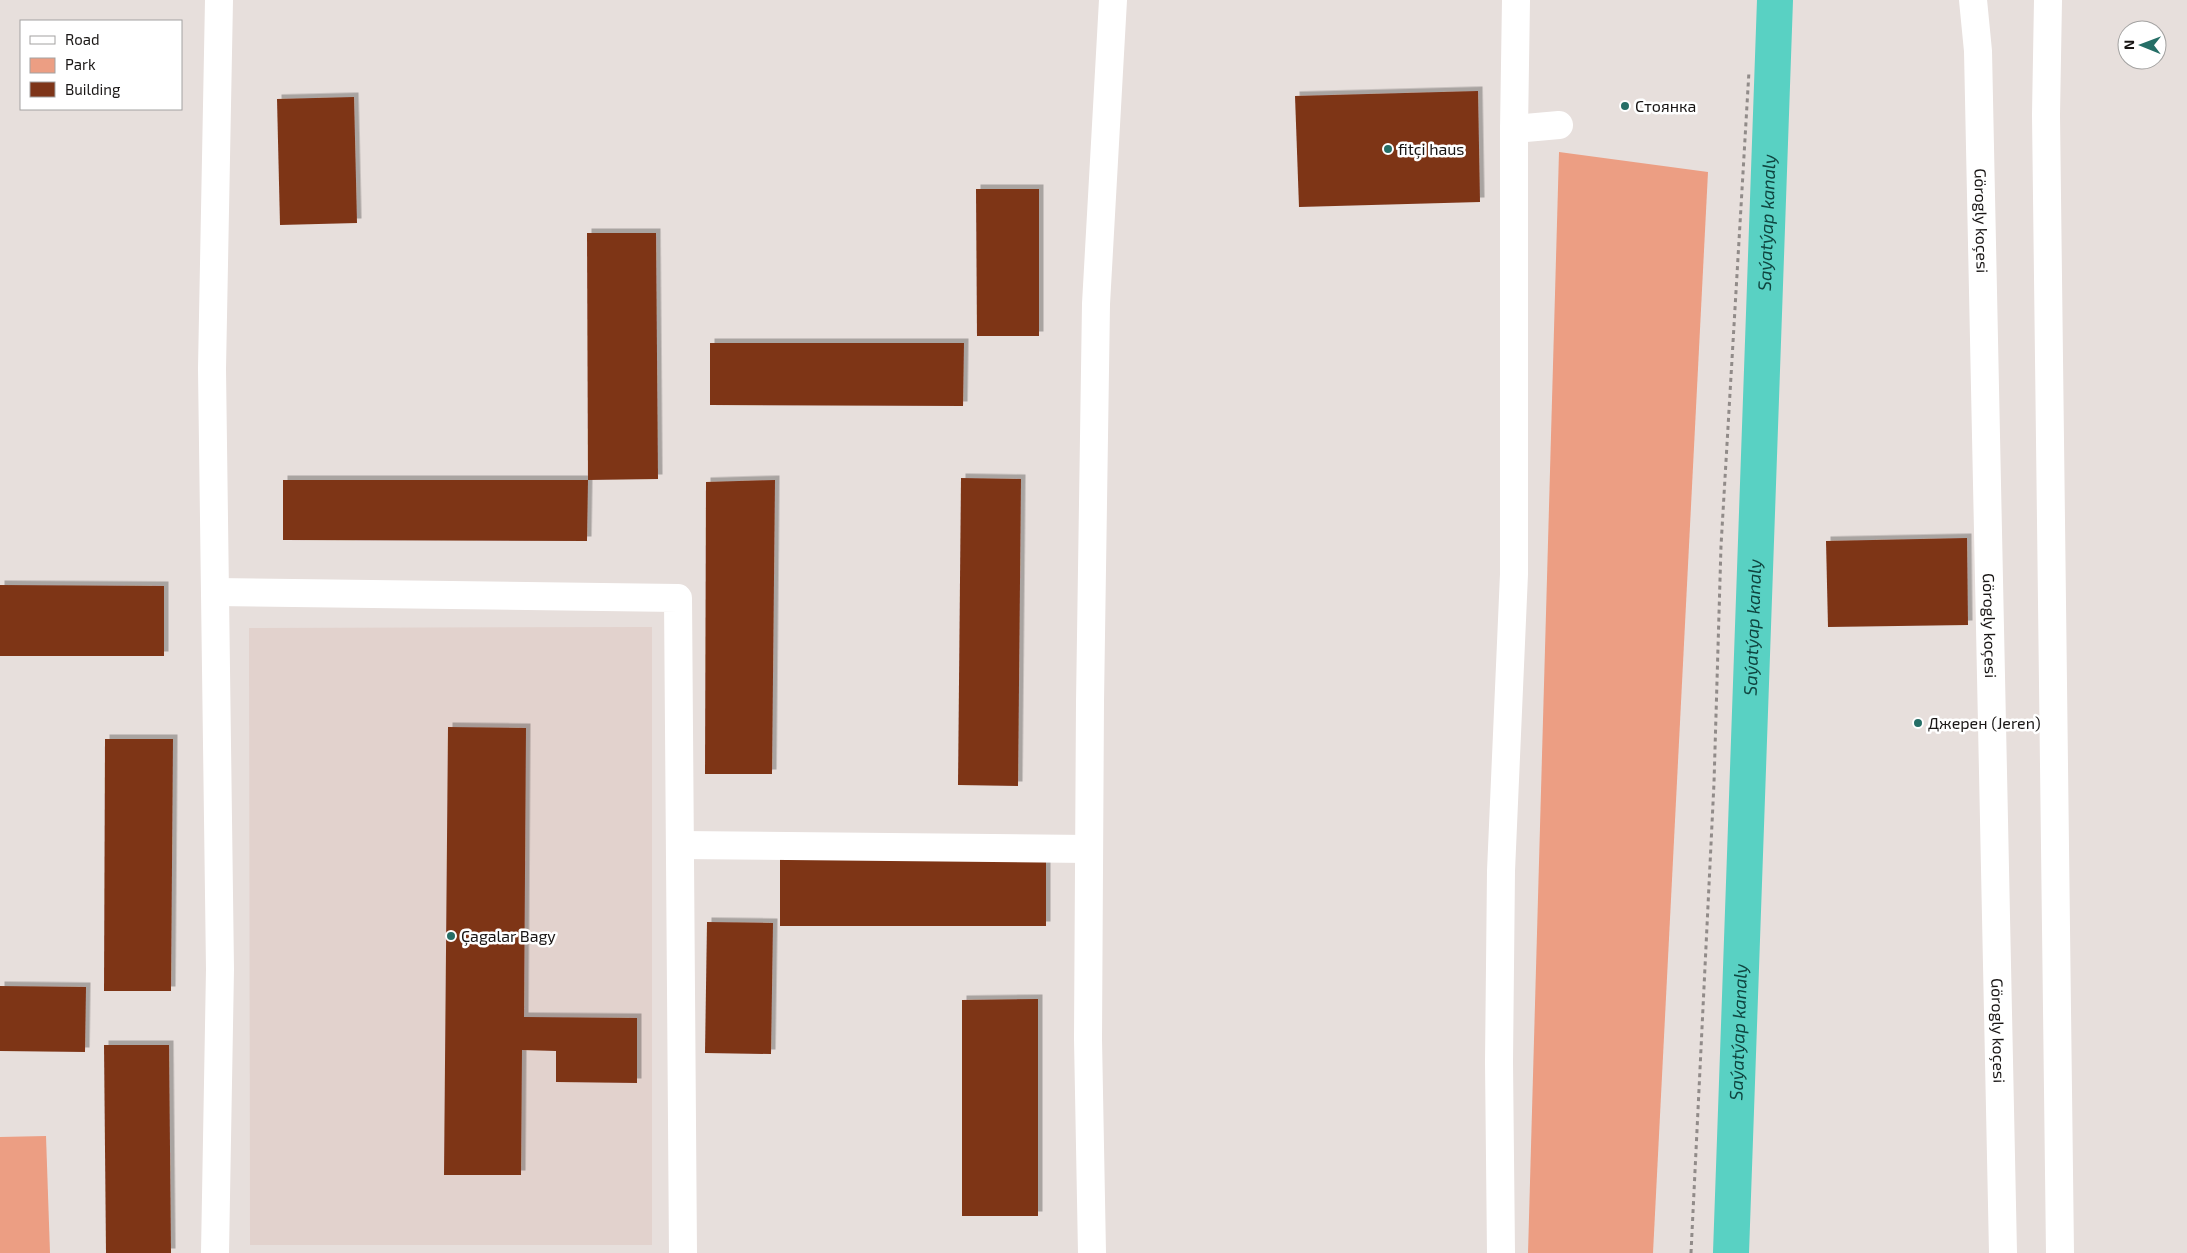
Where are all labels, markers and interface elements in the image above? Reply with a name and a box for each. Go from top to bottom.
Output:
legend [20,20,182,110]
north arrow [2117,20,2167,70]
text: Road [65,30,100,48]
text: N [2120,40,2137,50]
text: Park [65,55,96,73]
text: Building [65,80,121,98]
place label: Стоянка [1635,96,1696,115]
marker: Стоянка [1619,100,1631,112]
place label: fitçi haus [1398,139,1464,159]
marker: fitçi haus [1382,143,1394,155]
water label: Saýatýap kanaly [1753,154,1780,291]
street label: Görogly koçesi [1971,168,1993,273]
water label: Saýatýap kanaly [1739,558,1765,696]
street label: Görogly koçesi [1980,573,2001,678]
place label: Джерен (Jeren) [1928,713,2041,732]
marker: Джерен (Jeren) [1912,717,1924,729]
place label: Çagalar Bagy [461,926,556,946]
marker: Çagalar Bagy [445,930,457,942]
water label: Saýatýap kanaly [1724,963,1751,1101]
street label: Görogly koçesi [1988,978,2009,1083]

